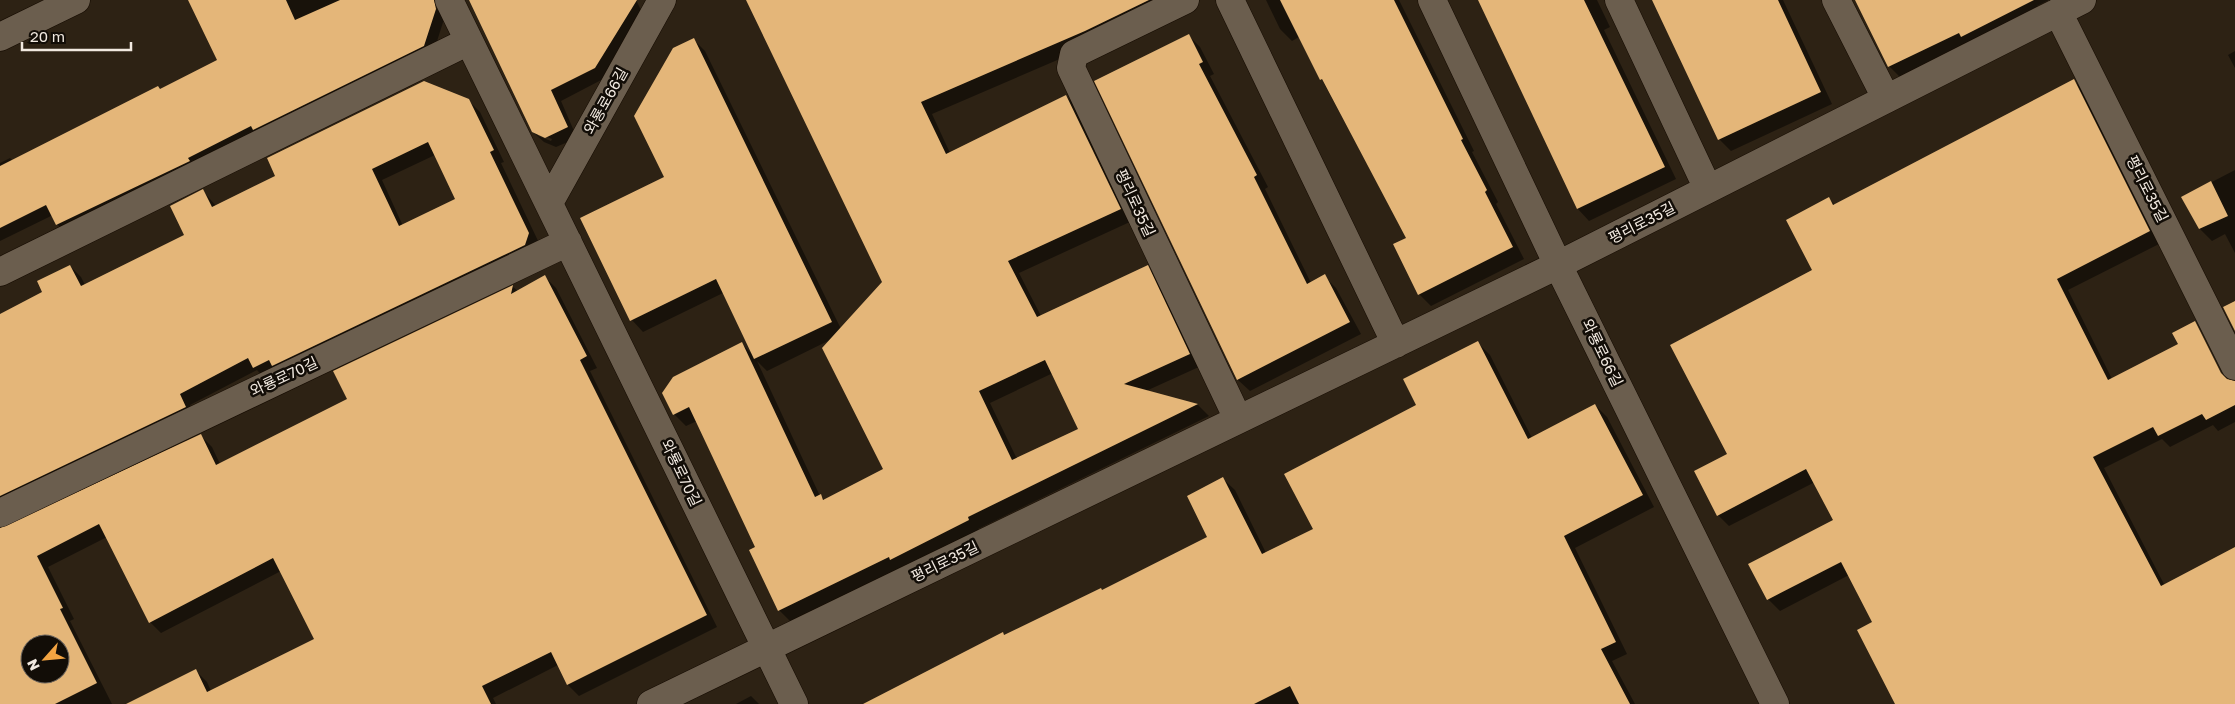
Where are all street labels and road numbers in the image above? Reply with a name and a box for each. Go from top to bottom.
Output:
street label: 와룡로66길 [579,64,631,137]
street label: 평리로35길 [2123,152,2172,225]
street label: 평리로35길 [1112,166,1159,239]
street label: 평리로35길 [1605,198,1678,247]
street label: 와룡로66길 [1579,316,1627,389]
street label: 와룡로70길 [247,353,320,400]
street label: 와룡로70길 [658,436,706,509]
street label: 평리로35길 [908,537,981,585]

